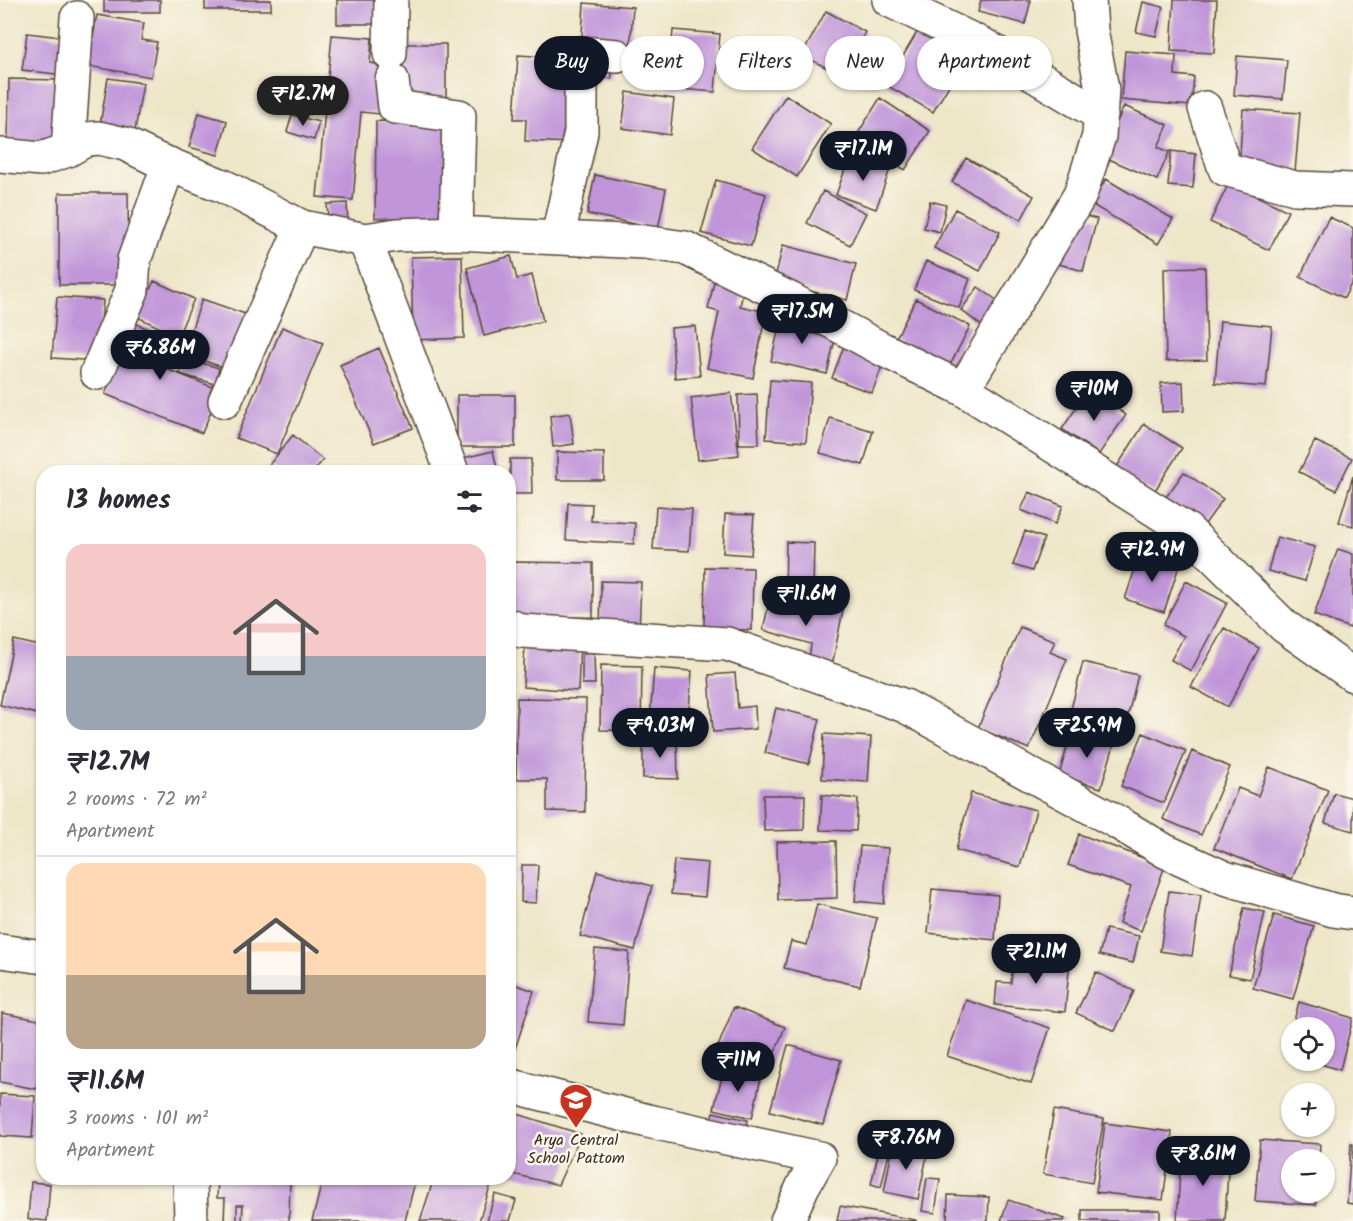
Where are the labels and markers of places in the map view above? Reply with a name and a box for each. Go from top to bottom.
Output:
pin: ₹12.7M [254,76,352,127]
pin: ₹17.1M [814,131,912,182]
pin: ₹17.5M [753,294,851,345]
pin: ₹6.86M [111,330,209,381]
pin: ₹10M [1058,371,1130,422]
pin: ₹12.9M [1103,532,1201,583]
pin: ₹11.6M [757,576,855,627]
pin: ₹9.03M [611,708,709,759]
pin: ₹25.9M [1038,708,1136,759]
pin: ₹21.1M [987,934,1085,985]
pin: ₹11M [702,1042,774,1093]
school or university icon: Arya Central School Pattom [558,1082,594,1129]
pin: ₹8.76M [857,1120,955,1171]
place label: Arya Central School Pattom [527,1128,625,1171]
pin: ₹8.61M [1154,1136,1252,1187]

